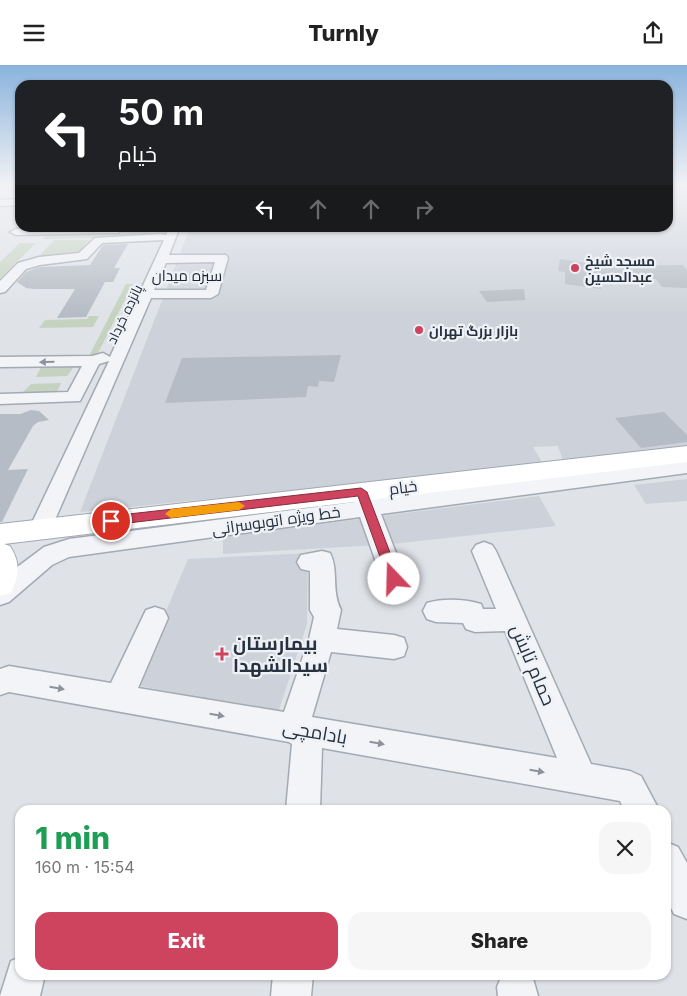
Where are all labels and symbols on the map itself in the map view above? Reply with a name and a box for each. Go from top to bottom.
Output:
place label: مسجد شیخ عبدالحسین [585,252,655,286]
marker: مسجد شیخ عبدالحسین [569,262,581,274]
district label: سبزه میدان [152,266,222,286]
street label: پانزده خرداد [102,281,148,347]
place label: بازار بزرگ تهران [429,322,518,340]
marker: بازار بزرگ تهران [413,324,425,336]
one-way arrow [38,358,54,366]
street label: خیام [388,475,419,501]
pin [90,500,132,542]
street label: خط ویژه اتوبوسرانی [210,501,342,540]
position arrow [367,552,419,604]
street label: حمام تابش [504,621,560,710]
place label: بیمارستان سیدالشهدا [233,632,328,677]
marker: بیمارستان سیدالشهدا [215,647,229,661]
one-way arrow [50,684,66,692]
one-way arrow [210,712,226,720]
street label: بادامچی [281,715,349,750]
one-way arrow [370,740,386,748]
one-way arrow [530,768,546,776]

